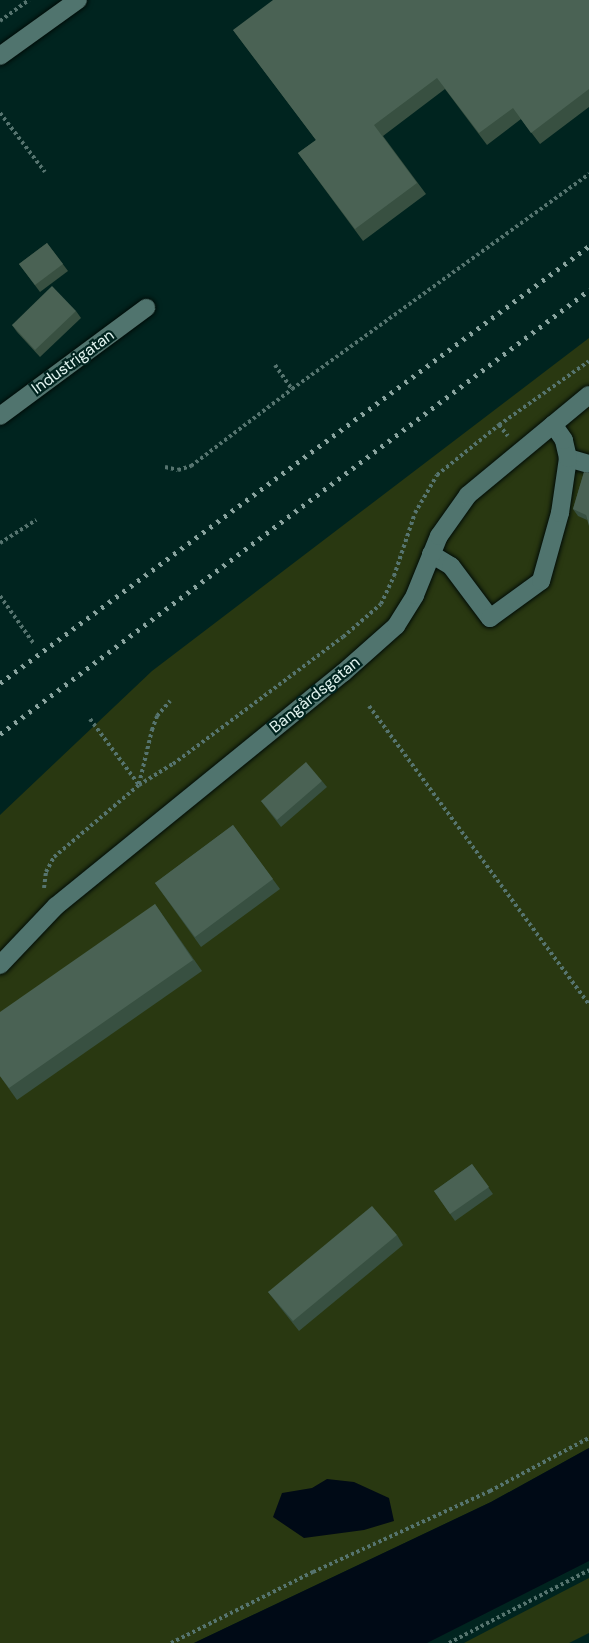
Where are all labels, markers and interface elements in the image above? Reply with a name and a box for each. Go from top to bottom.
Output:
street label: Industrigatan [28,326,118,398]
street label: Bangårdsgatan [266,653,364,737]

